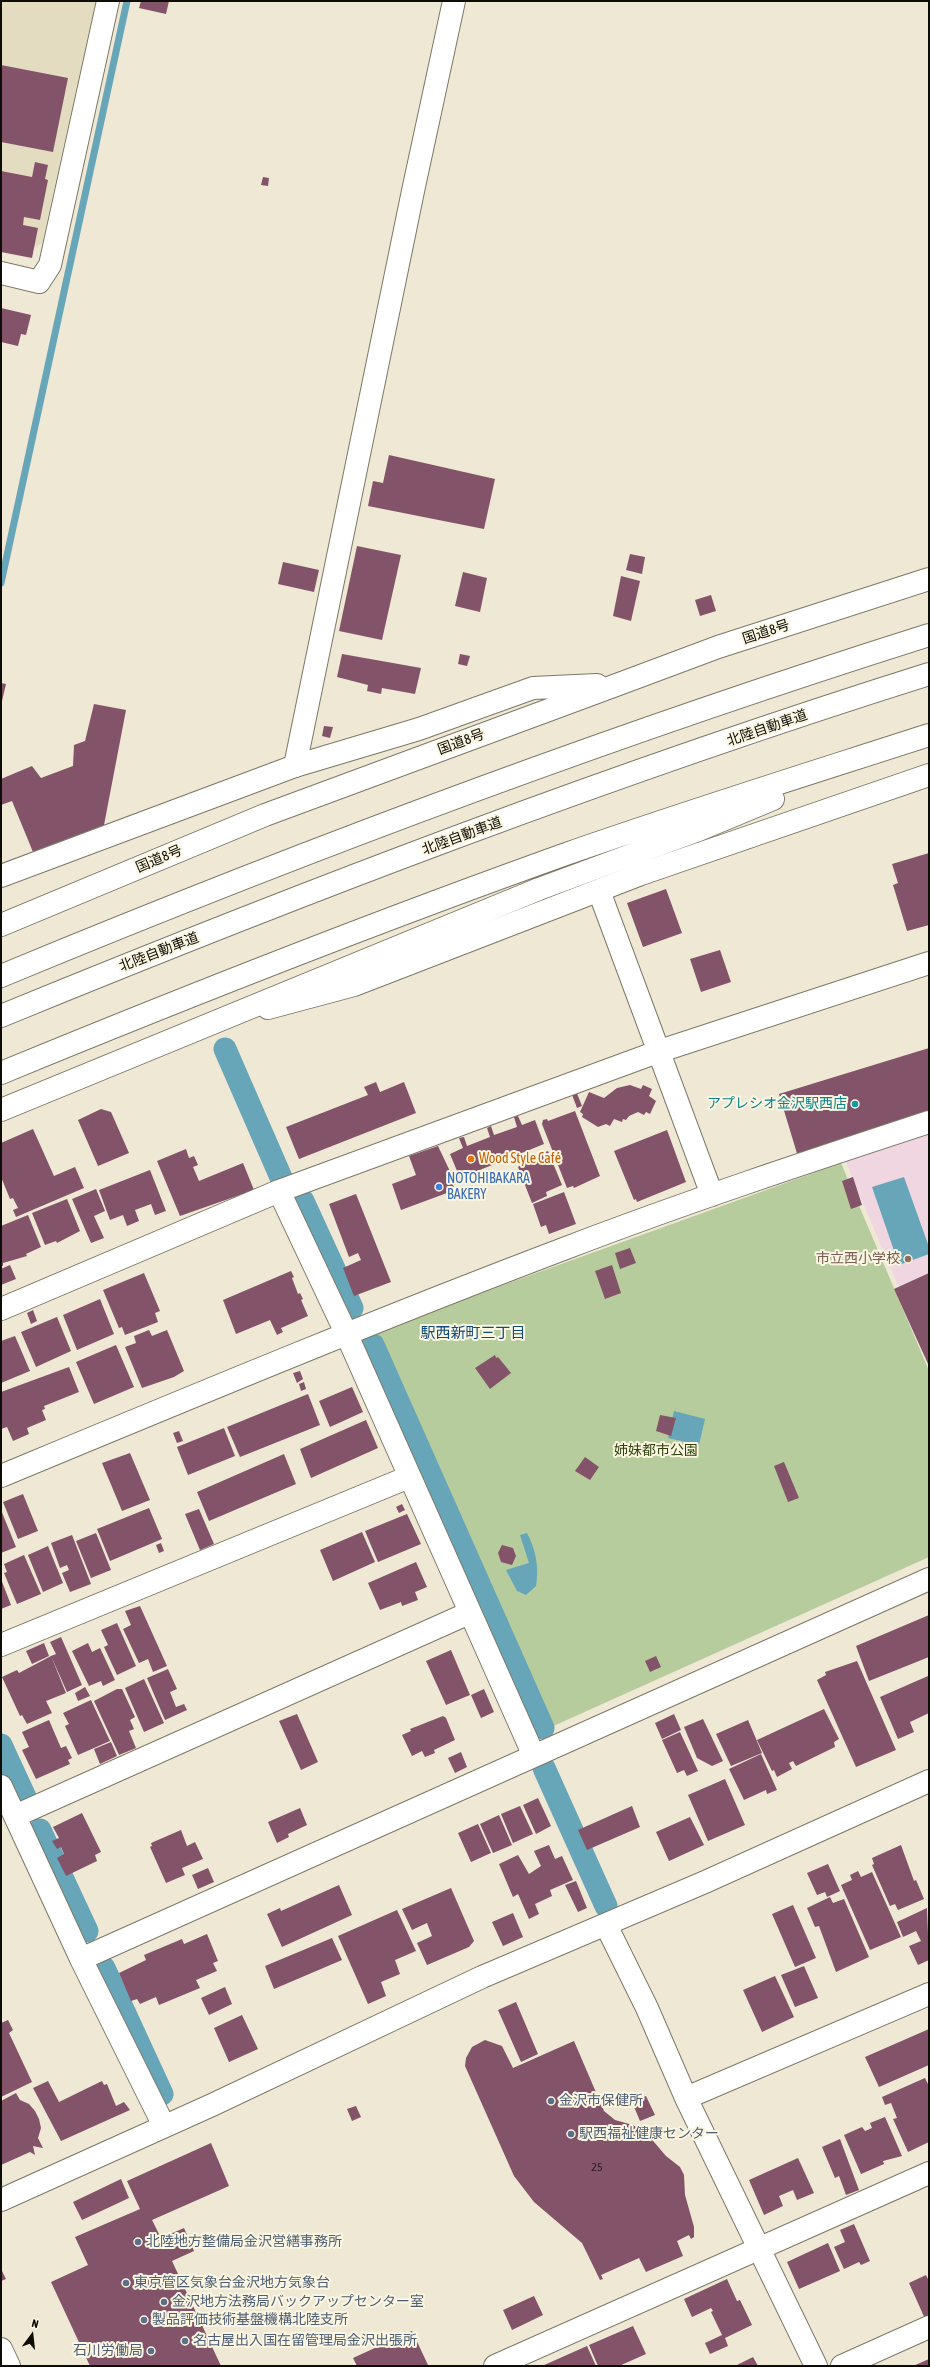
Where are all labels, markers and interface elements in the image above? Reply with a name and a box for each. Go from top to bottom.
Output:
street label: 国道8号 [740,617,792,647]
street label: 北陸自動車道 [725,706,809,750]
street label: 国道8号 [435,726,487,758]
street label: 北陸自動車道 [420,814,504,858]
street label: 国道8号 [133,842,185,876]
street label: 北陸自動車道 [117,929,201,975]
place label: アプレシオ金沢駅西店 [707,1096,847,1112]
marker: アプレシオ金沢駅西店 [850,1099,860,1109]
place label: Wood Style Café [479,1151,561,1167]
marker: Wood Style Café [466,1154,476,1164]
place label: NOTOHIBAKARA BAKERY [447,1171,530,1204]
marker: NOTOHIBAKARA BAKERY [434,1182,444,1192]
place label: 市立西小学校 [816,1251,900,1267]
marker: 市立西小学校 [903,1254,913,1264]
district label: 駅西新町三丁目 [421,1324,525,1342]
park label: 姉妹都市公園 [614,1443,698,1459]
place label: 金沢市保健所 [559,2093,643,2109]
marker: 金沢市保健所 [546,2096,556,2106]
place label: 駅西福祉健康センター [579,2126,719,2142]
marker: 駅西福祉健康センター [566,2129,576,2139]
house number: 25 [591,2160,603,2174]
place label: 北陸地方整備局金沢営繕事務所 [146,2234,342,2250]
marker: 北陸地方整備局金沢営繕事務所 [133,2237,143,2247]
place label: 東京管区気象台金沢地方気象台 [134,2275,330,2291]
marker: 東京管区気象台金沢地方気象台 [121,2278,131,2288]
place label: 金沢地方法務局バックアップセンター室 [172,2294,424,2310]
marker: 金沢地方法務局バックアップセンター室 [159,2297,169,2307]
place label: 製品評価技術基盤機構北陸支所 [152,2312,348,2328]
north arrow [12,2315,52,2355]
marker: 製品評価技術基盤機構北陸支所 [139,2315,149,2325]
text: N [30,2317,40,2330]
place label: 名古屋出入国在留管理局金沢出張所 [193,2333,417,2349]
marker: 名古屋出入国在留管理局金沢出張所 [180,2336,190,2346]
place label: 石川労働局 [73,2343,143,2359]
marker: 石川労働局 [146,2346,156,2356]

